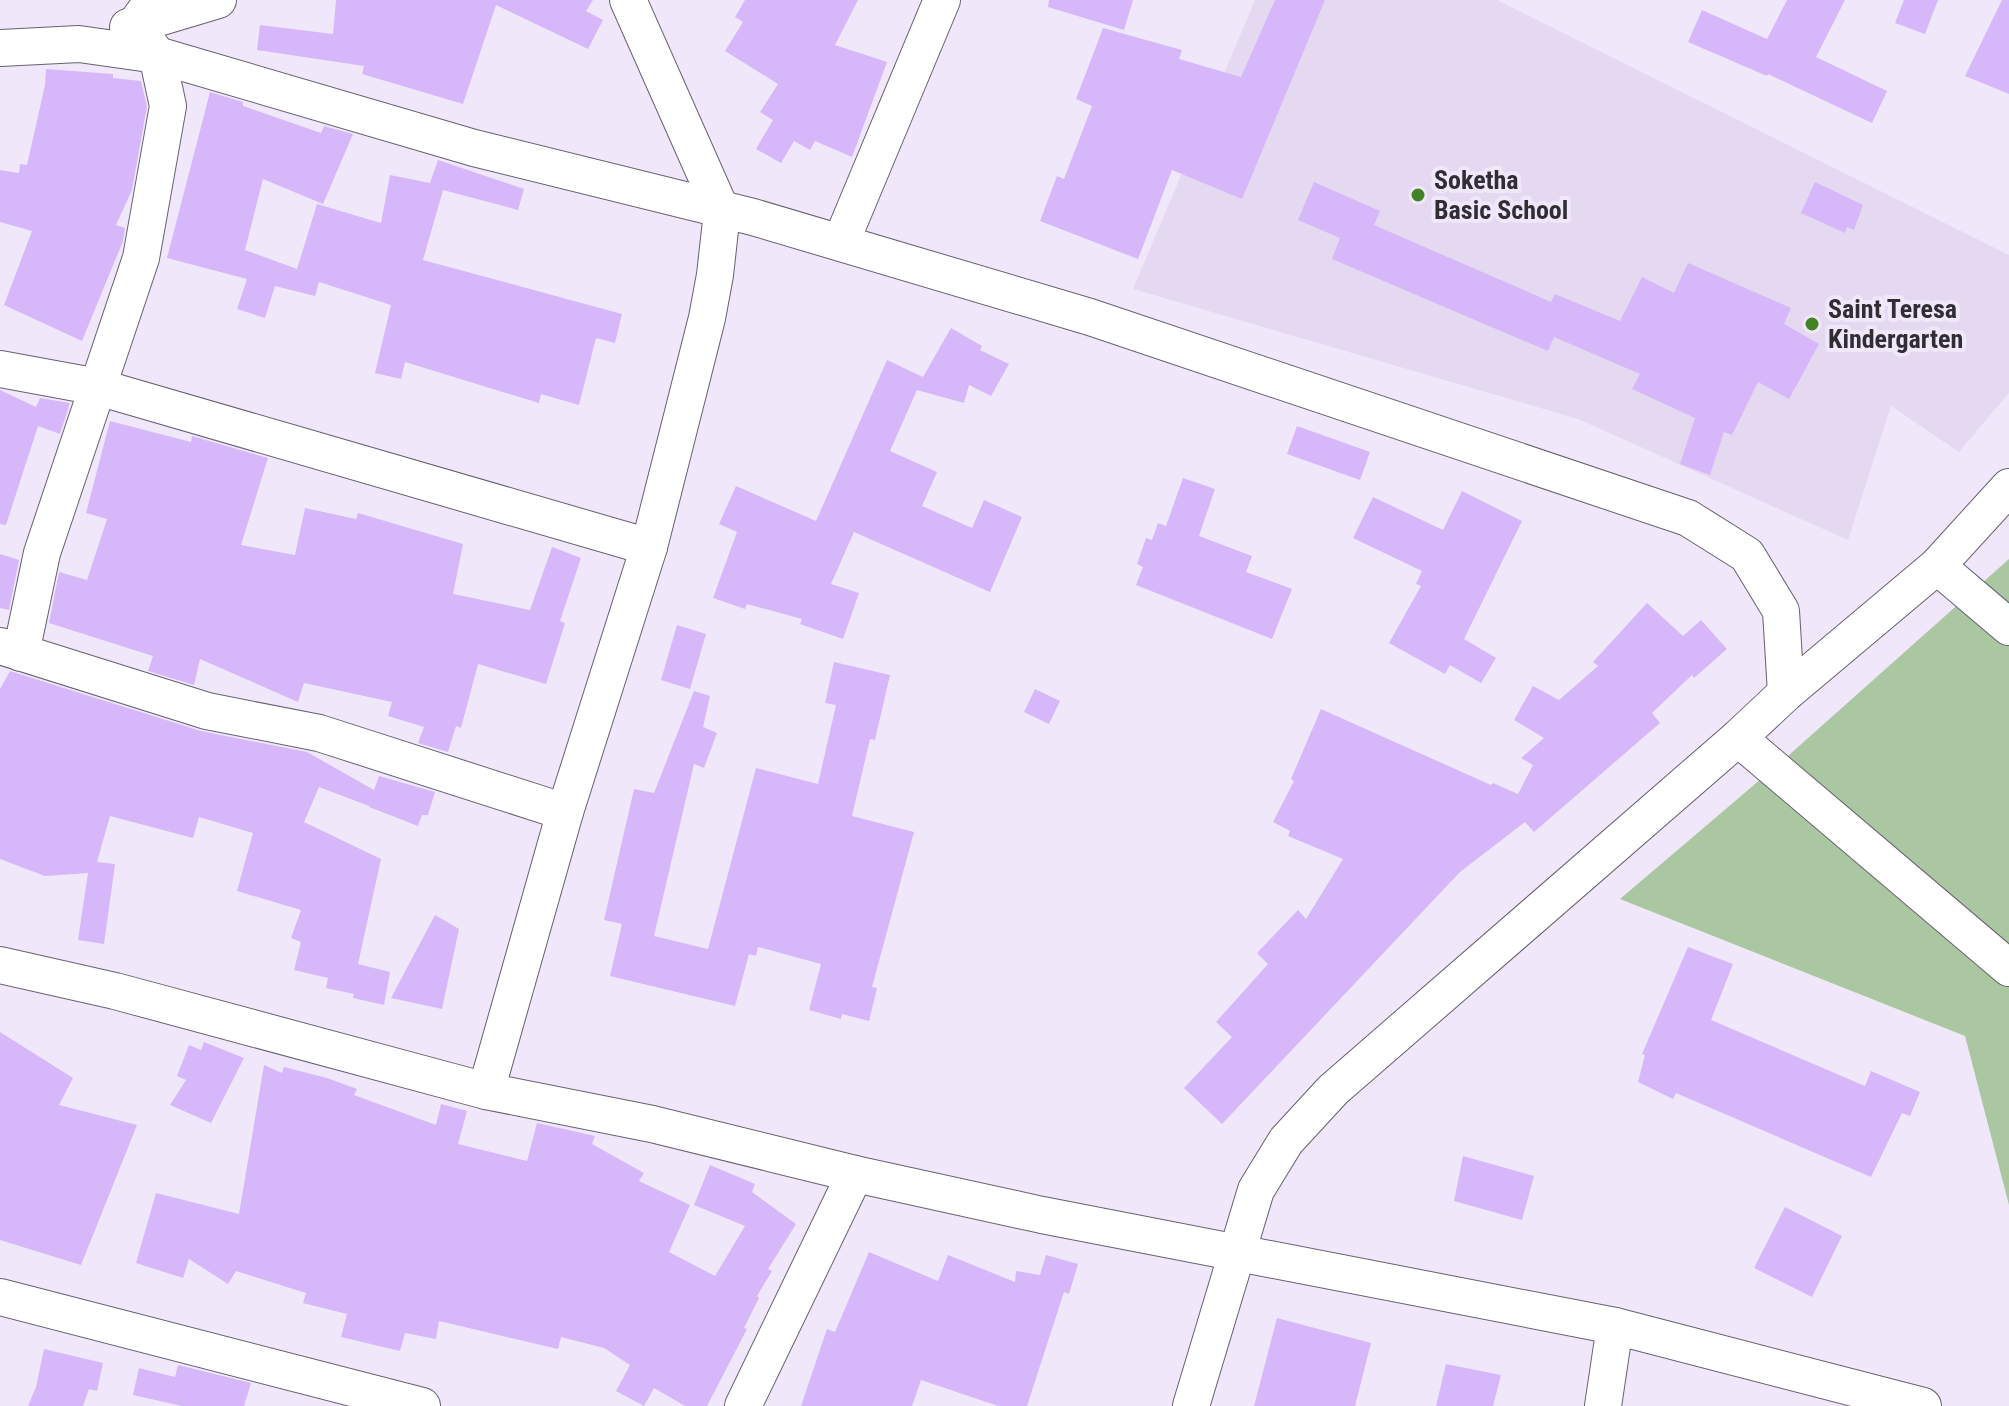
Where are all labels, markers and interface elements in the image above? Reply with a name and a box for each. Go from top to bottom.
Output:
place label: Soketha Basic School [1434,165,1568,225]
marker: Soketha Basic School [1409,186,1427,204]
place label: Saint Teresa Kindergarten [1828,294,1963,354]
marker: Saint Teresa Kindergarten [1803,315,1821,333]

